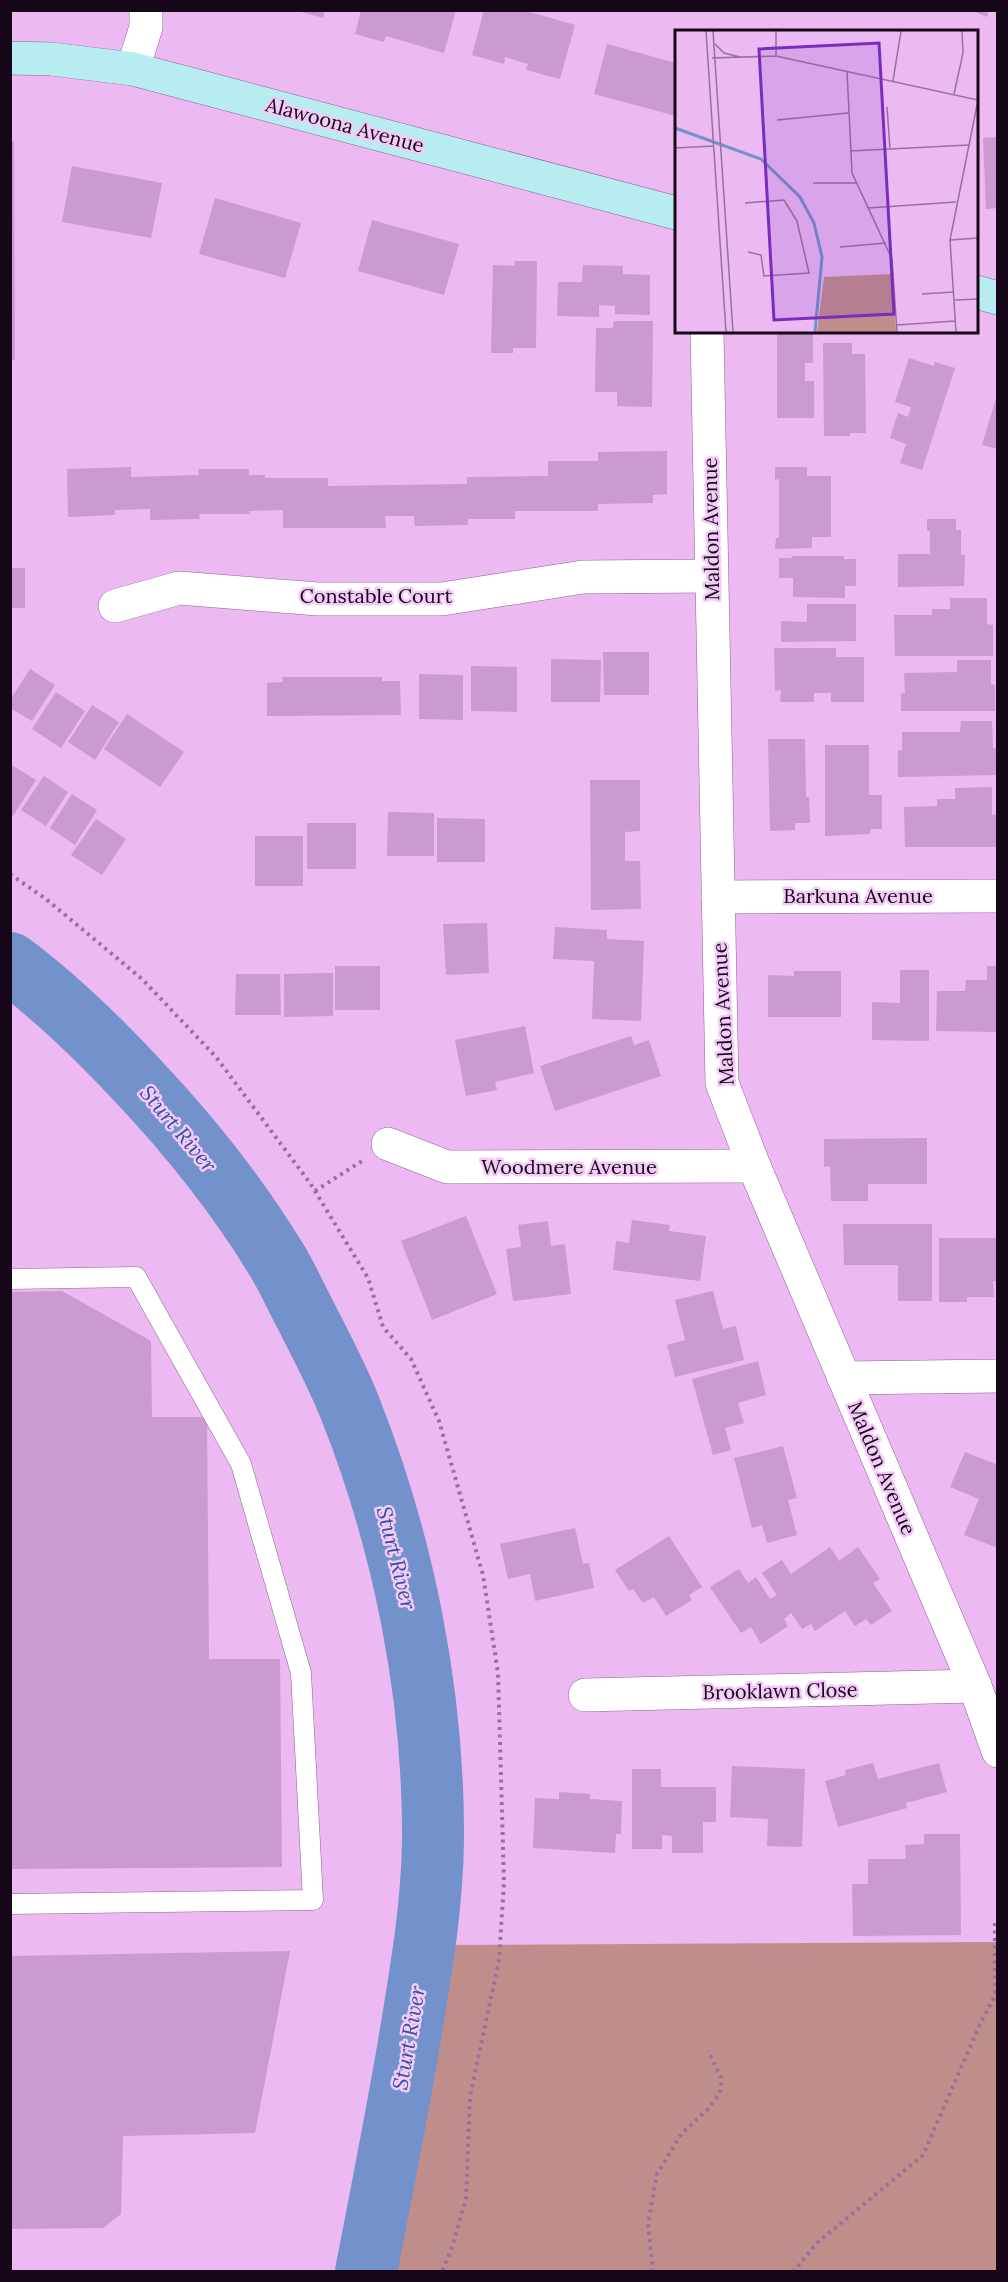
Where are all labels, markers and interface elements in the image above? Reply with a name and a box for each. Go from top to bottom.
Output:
inset map [675,30,978,333]
street label: Alawoona Avenue [262,91,427,158]
street label: Maldon Avenue [697,457,724,601]
street label: Constable Court [300,583,452,608]
street label: Barkuna Avenue [783,883,933,908]
street label: Maldon Avenue [706,942,739,1086]
water label: Sturt River [134,1080,223,1178]
street label: Woodmere Avenue [481,1154,657,1179]
street label: Maldon Avenue [843,1397,922,1539]
water label: Sturt River [371,1504,422,1613]
street label: Brooklawn Close [702,1677,858,1704]
water label: Sturt River [386,1983,431,2092]

